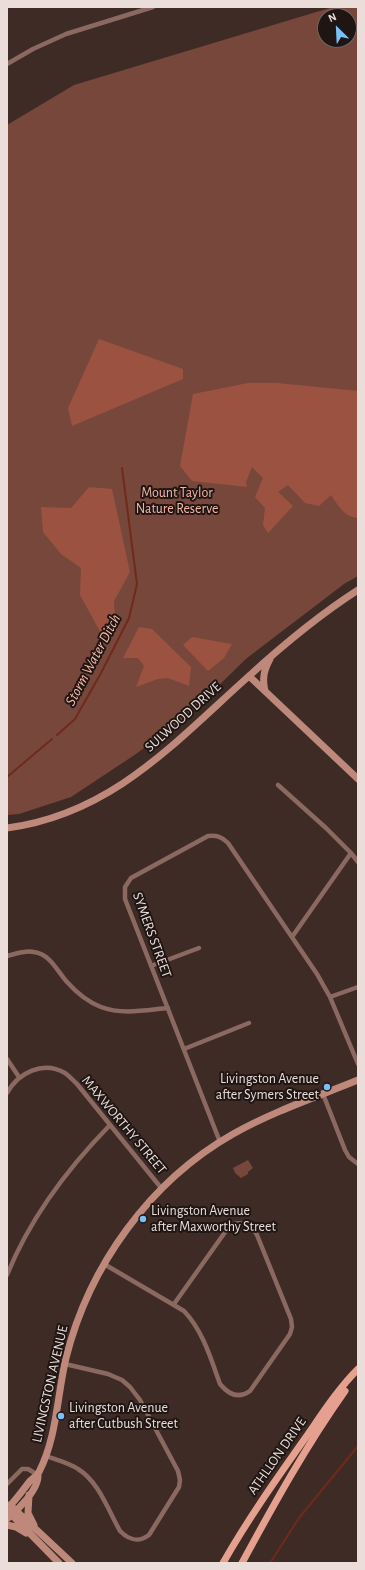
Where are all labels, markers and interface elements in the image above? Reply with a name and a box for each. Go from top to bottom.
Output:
north arrow [317,8,357,48]
text: N [327,11,338,24]
park label: Mount Taylor Nature Reserve [136,485,218,518]
water label: Storm Water Ditch [61,611,125,709]
street label: SULWOOD DRIVE [141,678,225,756]
street label: SYMERS STREET [129,890,175,980]
place label: Livingston Avenue after Symers Street [216,1071,319,1104]
street label: MAXWORTHY STREET [78,1072,170,1178]
marker: Livingston Avenue after Symers Street [322,1082,332,1092]
place label: Livingston Avenue after Maxworthy Street [151,1203,276,1236]
marker: Livingston Avenue after Maxworthy Street [138,1214,148,1224]
street label: LIVINGSTON AVENUE [28,1324,72,1444]
place label: Livingston Avenue after Cutbush Street [69,1400,178,1432]
marker: Livingston Avenue after Cutbush Street [56,1411,66,1421]
street label: ATHLLON DRIVE [244,1414,310,1498]

